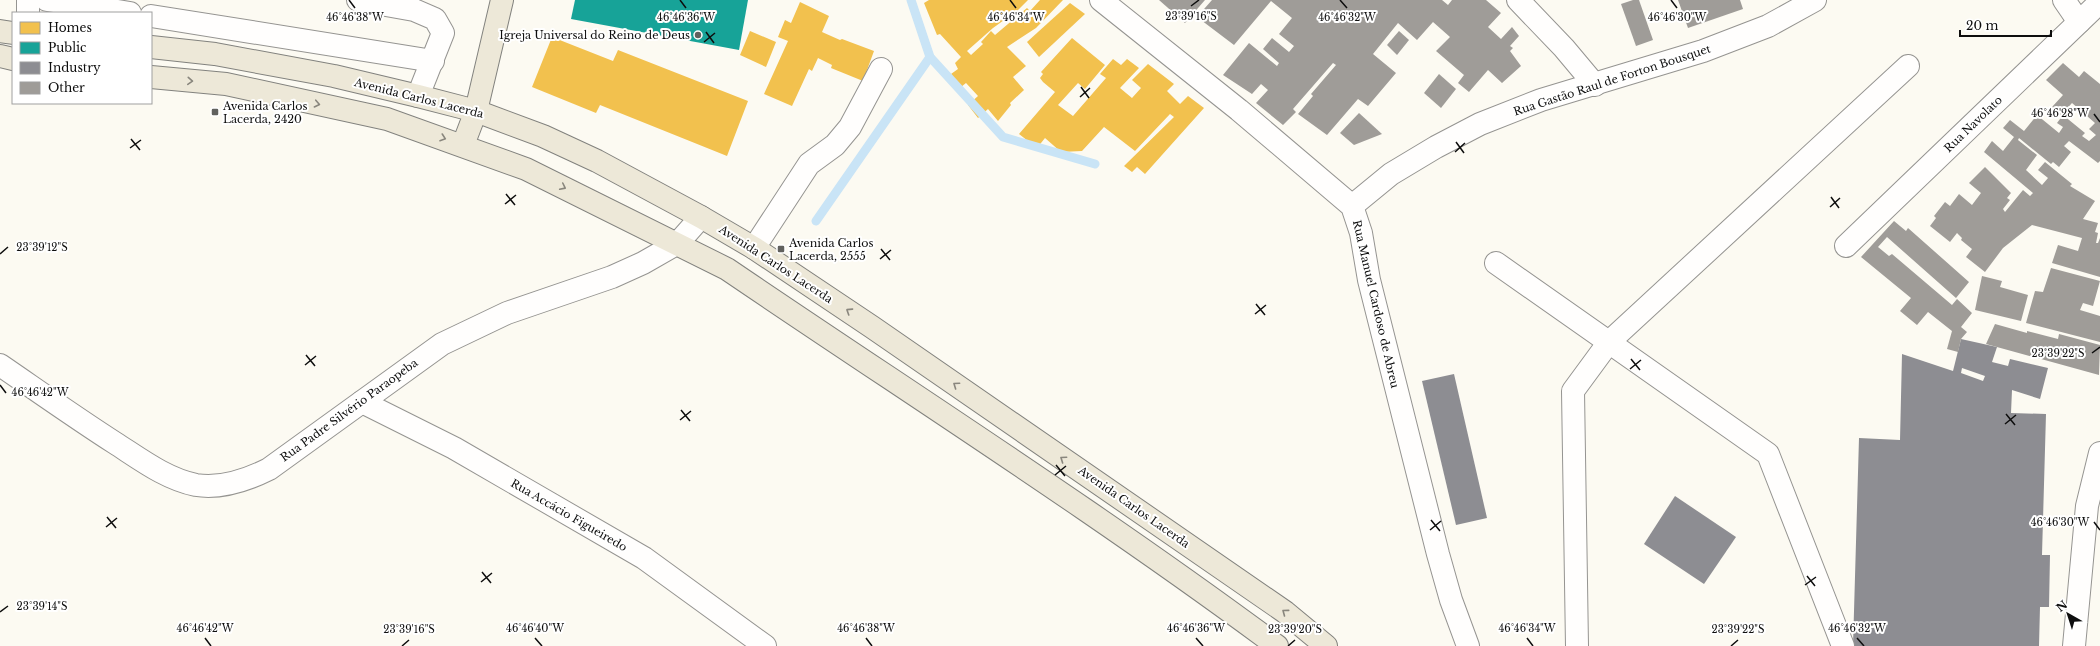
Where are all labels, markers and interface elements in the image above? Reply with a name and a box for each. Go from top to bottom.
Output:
text: 23°39'16"S [1165,10,1217,23]
text: 46°46'38"W [326,11,384,24]
text: 46°46'36"W [657,11,715,24]
text: 46°46'34"W [987,11,1045,24]
text: 46°46'32"W [1318,11,1376,24]
text: 46°46'30"W [1648,11,1707,24]
legend [12,12,152,104]
scale bar [1960,12,2051,38]
text: 20 m [1966,18,1998,33]
text: Homes [48,20,92,35]
place label: Igreja Universal do Reino de Deus [499,28,690,42]
marker: Igreja Universal do Reino de Deus [693,30,703,40]
text: Public [48,40,87,55]
street label: Rua Gastão Raul de Forton Bousquet [1512,41,1713,119]
text: Industry [48,60,101,75]
street label: Avenida Carlos Lacerda [352,75,486,121]
one-way arrow [187,76,193,85]
text: Other [48,80,85,95]
street label: Rua Navolato [1941,93,2005,155]
place label: Avenida Carlos Lacerda, 2420 [222,99,307,126]
one-way arrow [314,100,321,108]
marker: Avenida Carlos Lacerda, 2420 [210,107,220,117]
text: 46°46'28"W [2031,107,2089,120]
one-way arrow [439,134,446,142]
one-way arrow [559,182,566,190]
street label: Rua Manuel Cardoso de Abreu [1350,219,1402,390]
street label: Avenida Carlos Lacerda [716,221,836,306]
place label: Avenida Carlos Lacerda, 2555 [788,236,873,263]
text: 23°39'12"S [16,241,68,254]
marker: Avenida Carlos Lacerda, 2555 [776,244,786,254]
one-way arrow [846,309,853,316]
text: 23°39'22"S [2032,347,2084,360]
street label: Rua Padre Silvério Paraopeba [278,355,421,465]
one-way arrow [953,382,960,390]
text: 46°46'42"W [12,386,69,399]
one-way arrow [1060,456,1067,464]
street label: Avenida Carlos Lacerda [1075,463,1193,551]
street label: Rua Accácio Figueiredo [508,476,630,554]
text: 46°46'30"W [2031,516,2090,529]
north arrow [2048,594,2088,634]
text: N [2053,597,2071,615]
text: 23°39'14"S [17,600,67,613]
one-way arrow [1282,610,1289,617]
text: 46°46'42"W [177,622,234,635]
text: 46°46'40"W [506,622,564,635]
text: 46°46'38"W [837,622,895,635]
text: 46°46'36"W [1167,622,1225,635]
text: 46°46'34"W [1498,622,1556,635]
text: 46°46'32"W [1828,622,1886,635]
text: 23°39'16"S [383,623,435,636]
text: 23°39'20"S [1268,623,1322,636]
text: 23°39'22"S [1712,623,1764,636]

